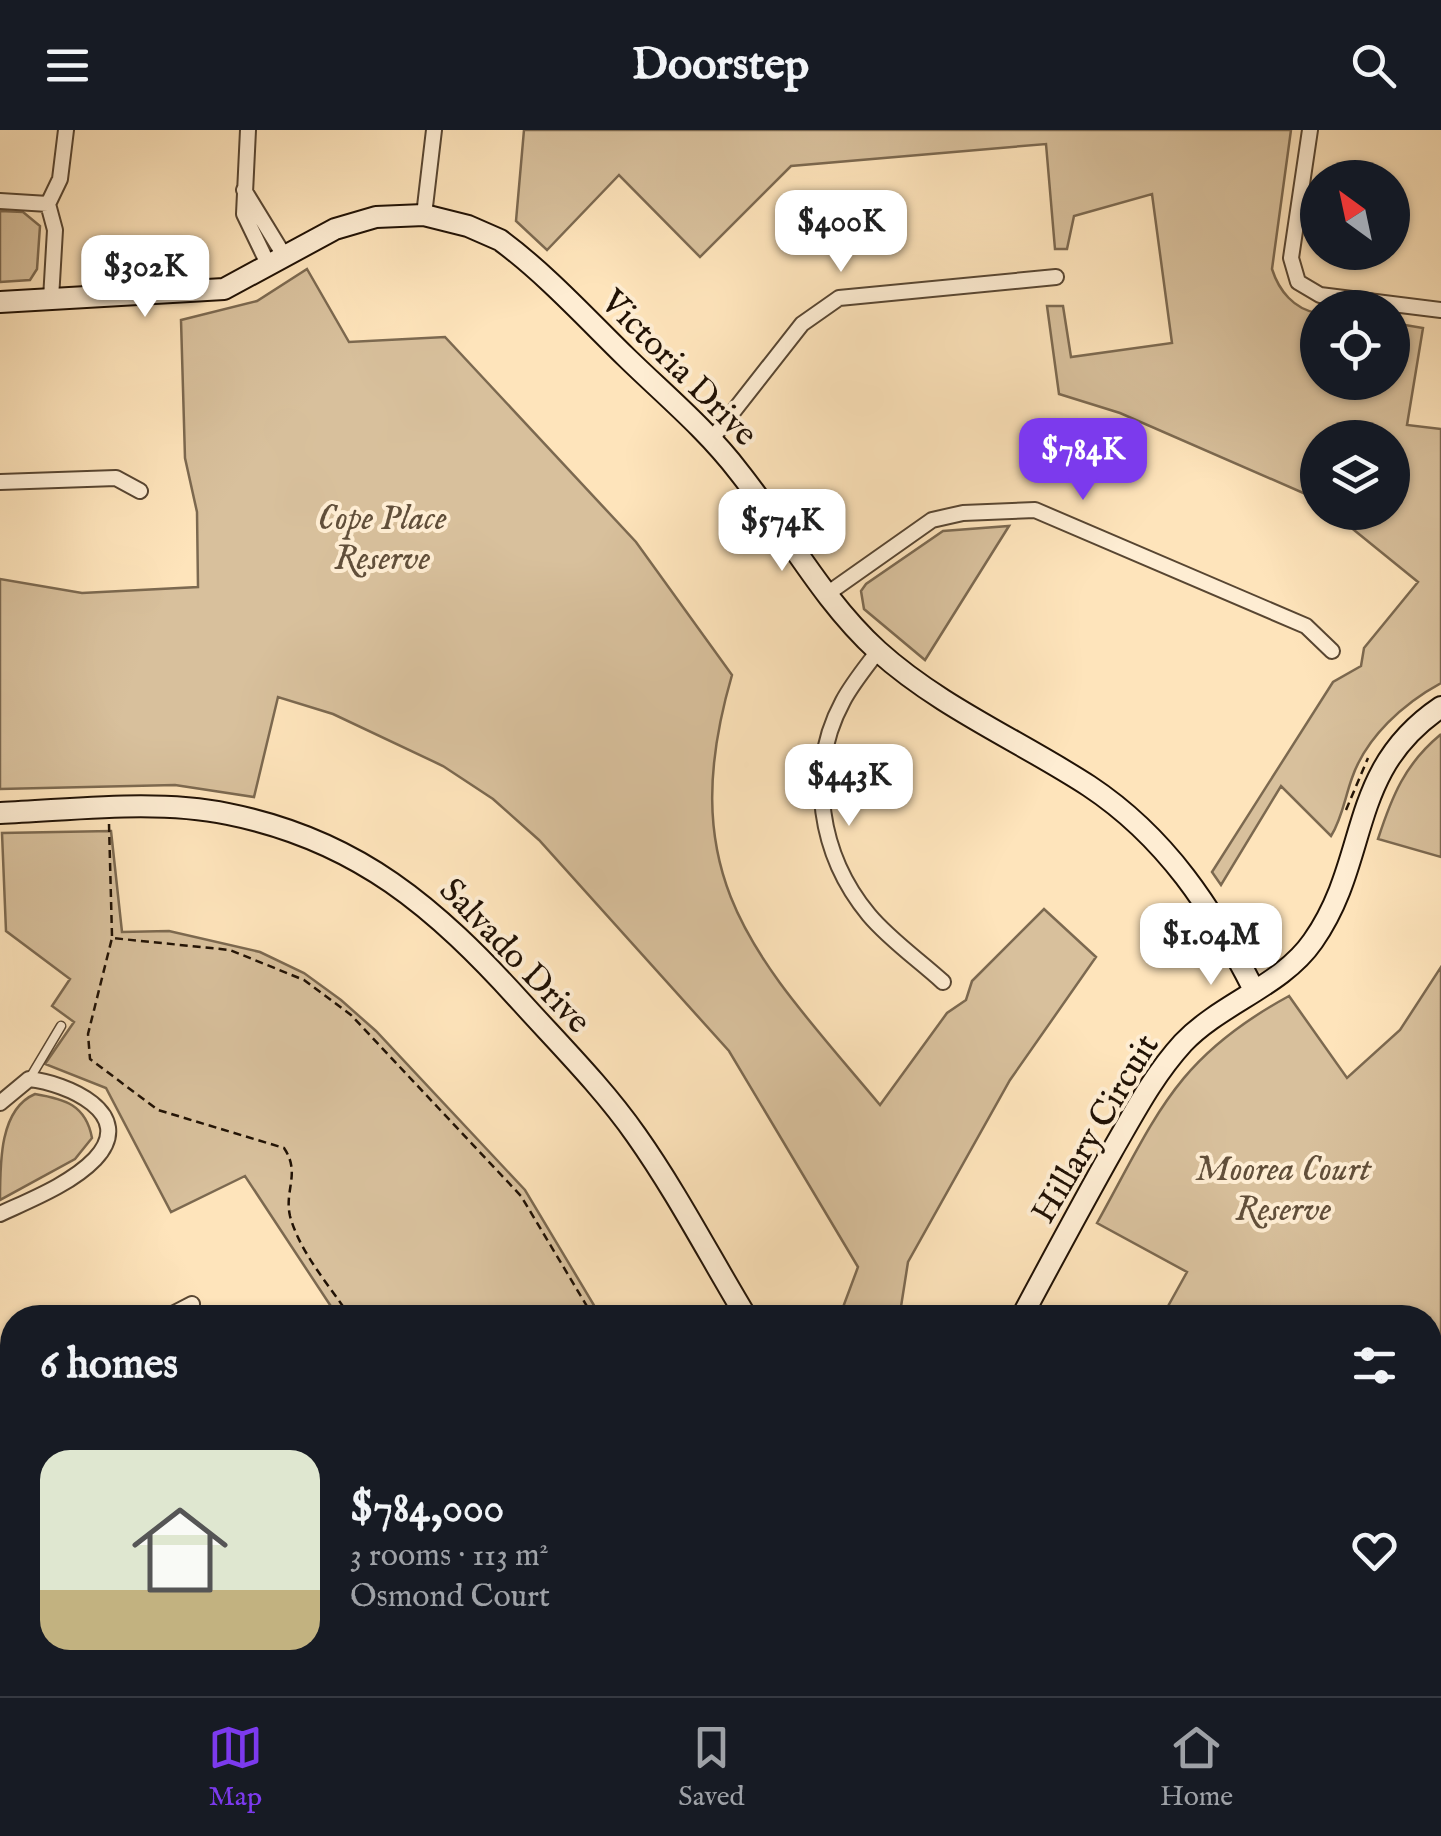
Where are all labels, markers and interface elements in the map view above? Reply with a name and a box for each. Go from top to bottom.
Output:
text: Doorstep [632,37,809,94]
icon: menu [40,38,95,93]
icon: search [1346,38,1401,93]
north arrow [1300,160,1410,270]
map controls [1300,160,1410,530]
pin: $400K [771,190,911,275]
text: $400K [797,202,885,243]
pin: $302K [75,235,215,320]
text: $302K [103,247,187,288]
street label: Victoria Drive [589,280,766,457]
button: locate [1300,290,1410,400]
pin: $784K [1013,418,1153,503]
button: layers [1300,420,1410,530]
text: $784K [1041,430,1125,471]
pin: $574K [712,489,852,574]
park label: Cope Place Reserve [317,497,447,582]
text: $574K [740,501,824,542]
pin: $443K [779,744,919,829]
text: $443K [807,756,891,797]
street label: Salvado Drive [429,869,600,1044]
pin: $1.04M [1130,903,1292,988]
text: $1.04M [1162,915,1260,956]
street label: Hillary Circuit [1022,1026,1170,1232]
park label: Moorea Court Reserve [1195,1148,1373,1233]
icon: filters [1347,1338,1402,1393]
text: 6 homes [40,1339,178,1392]
text: $784,000 [350,1483,504,1536]
icon: home [120,1490,240,1610]
icon: heart [1347,1523,1402,1578]
text: 3 rooms · 113 m² [350,1536,549,1577]
text: Osmond Court [350,1577,550,1618]
tab: Map [208,1720,263,1815]
tab: Saved [678,1720,745,1815]
tab: Home [1160,1720,1233,1815]

